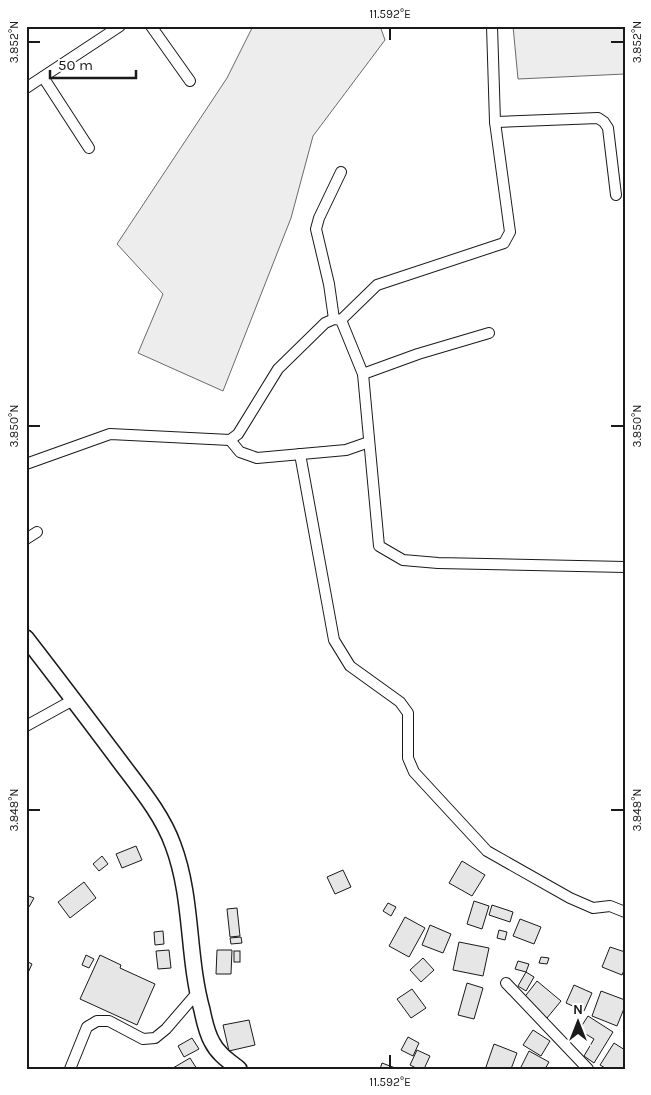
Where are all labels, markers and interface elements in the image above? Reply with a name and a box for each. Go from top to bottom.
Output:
text: 11.592°E [369,7,411,21]
text: 3.852°N [7,21,21,63]
text: 3.852°N [630,21,644,63]
scale bar [50,48,136,80]
text: 50 m [58,56,93,74]
text: 3.850°N [7,405,21,447]
text: 3.850°N [630,405,644,447]
text: 3.848°N [7,789,21,831]
text: 3.848°N [630,789,644,831]
north arrow [554,998,604,1048]
text: N [573,1001,583,1018]
text: 11.592°E [369,1075,411,1089]

